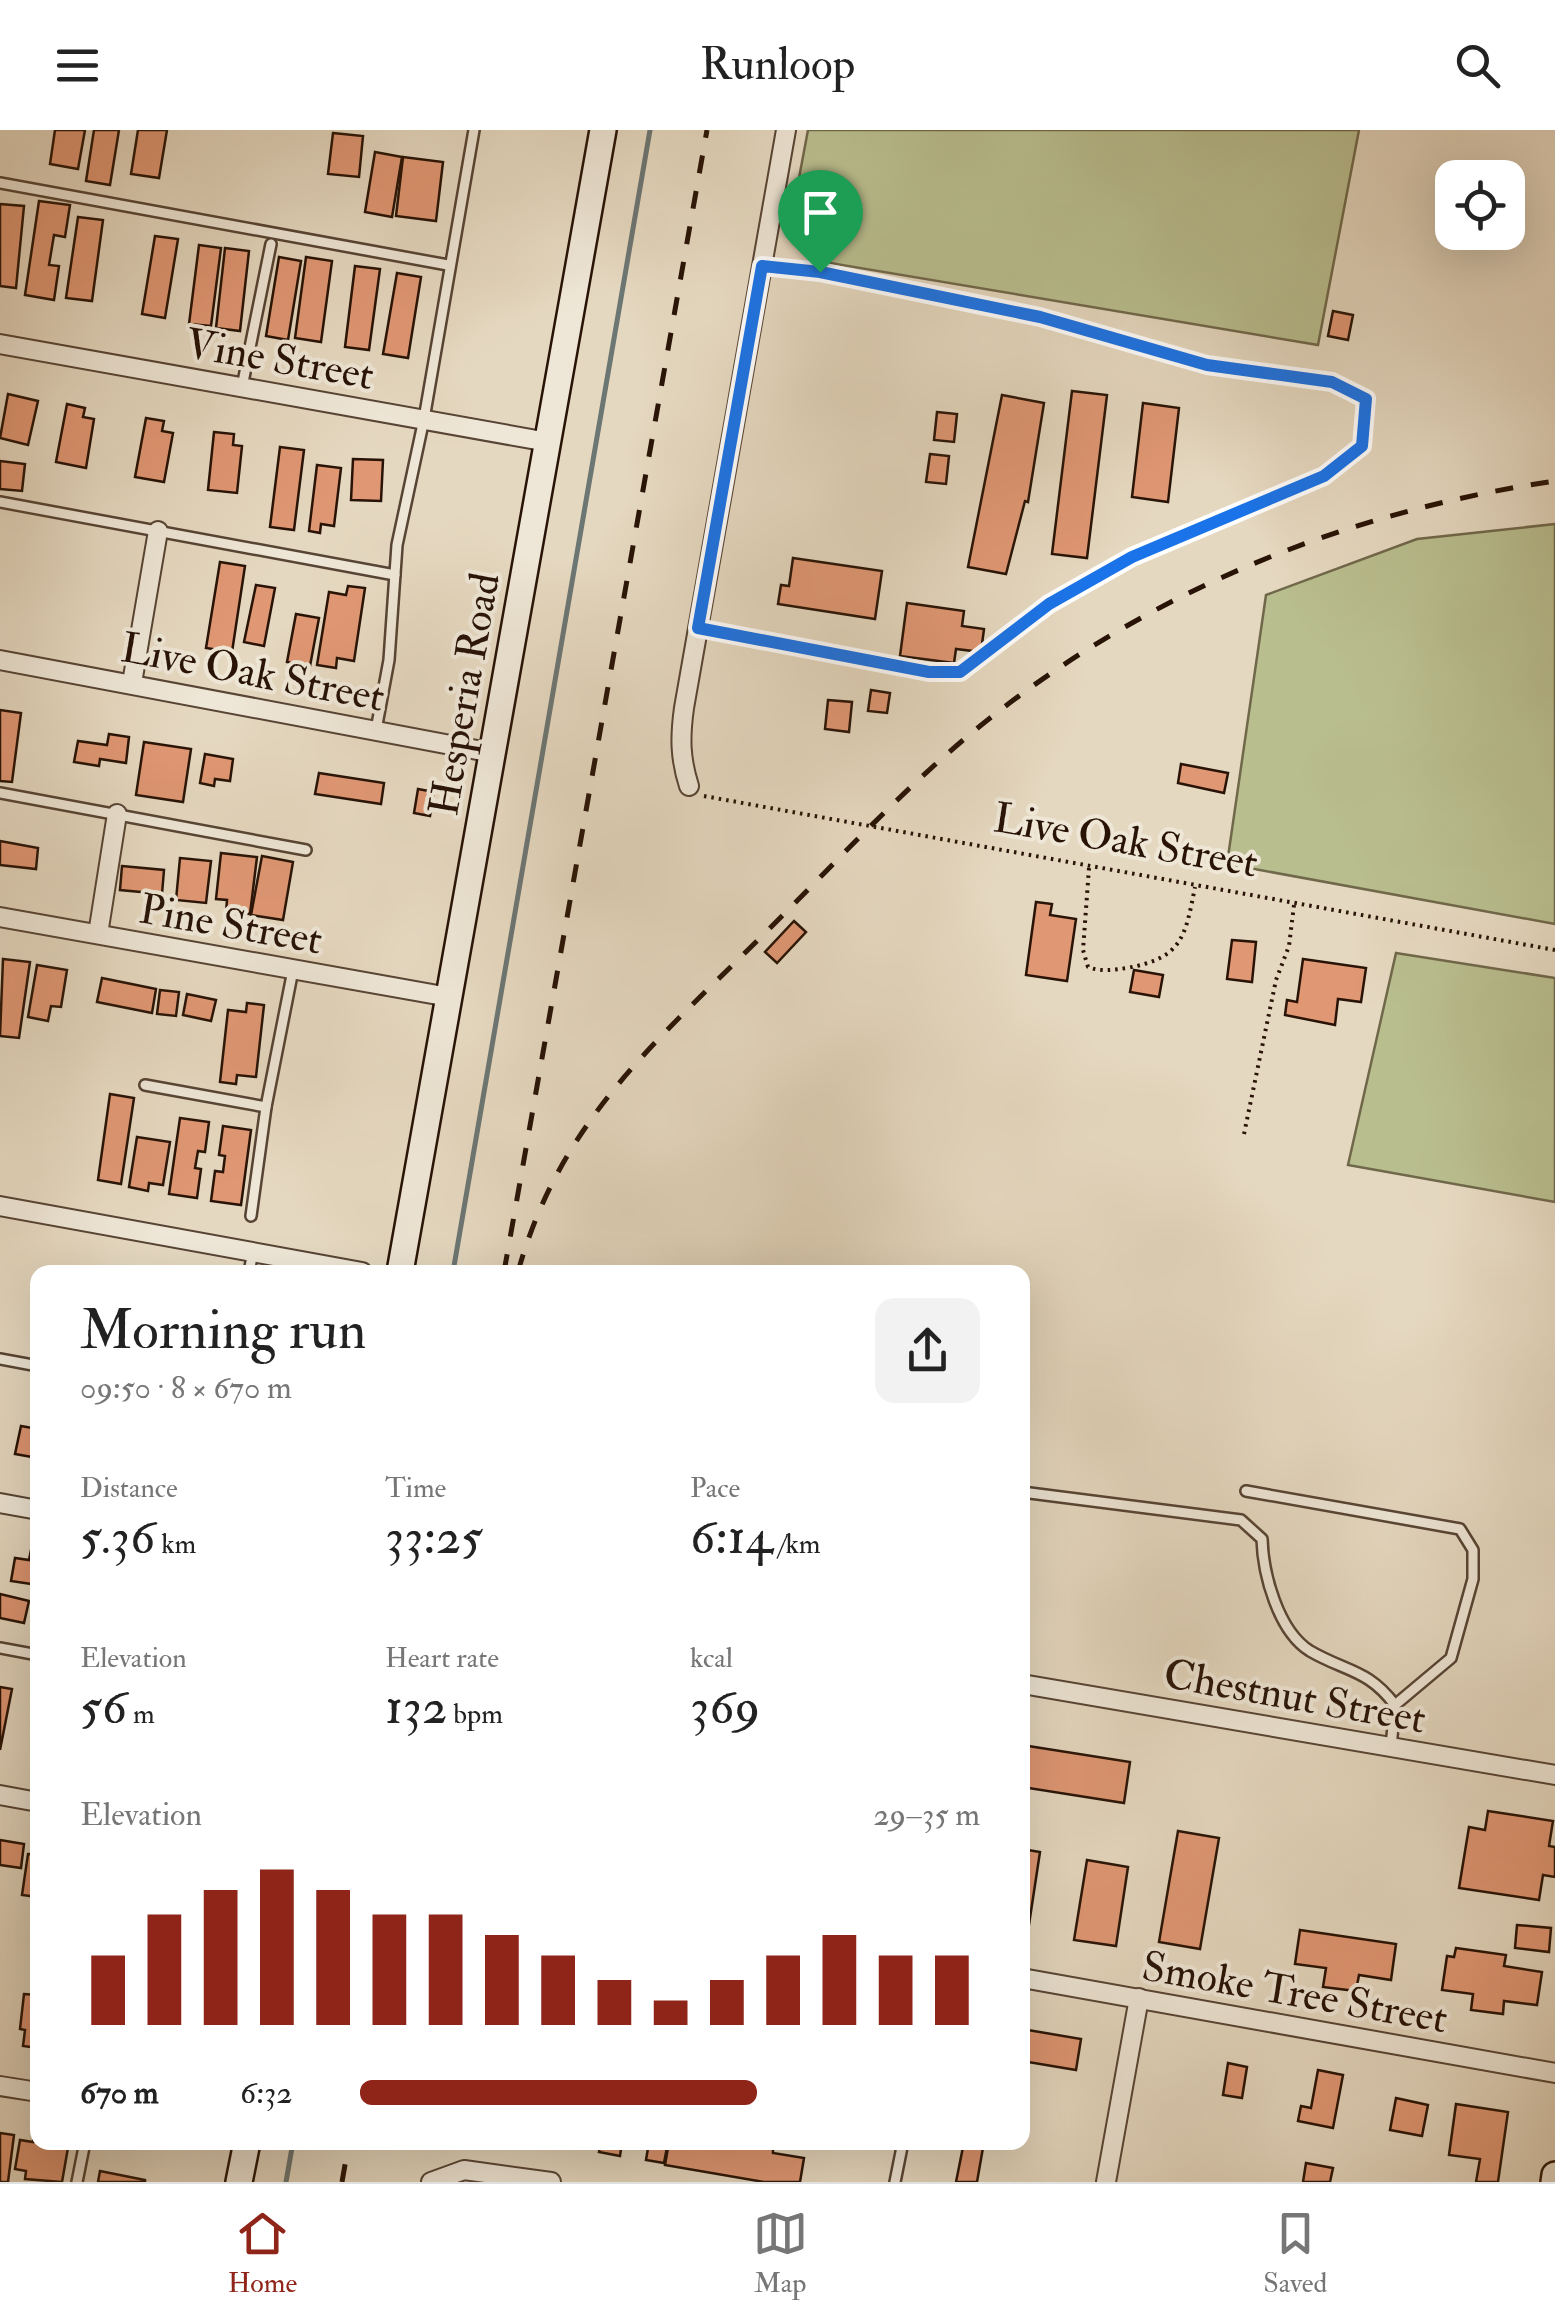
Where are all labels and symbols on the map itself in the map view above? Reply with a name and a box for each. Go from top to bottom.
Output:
pin [778,170,863,273]
street label: Vine Street [182,318,378,402]
street label: Hesperia Road [418,569,512,820]
street label: Live Oak Street [117,622,389,724]
street label: Live Oak Street [990,792,1262,890]
street label: Pine Street [135,883,326,967]
street label: Chestnut Street [1160,1648,1430,1746]
street label: Smoke Tree Street [1138,1941,1451,2045]

